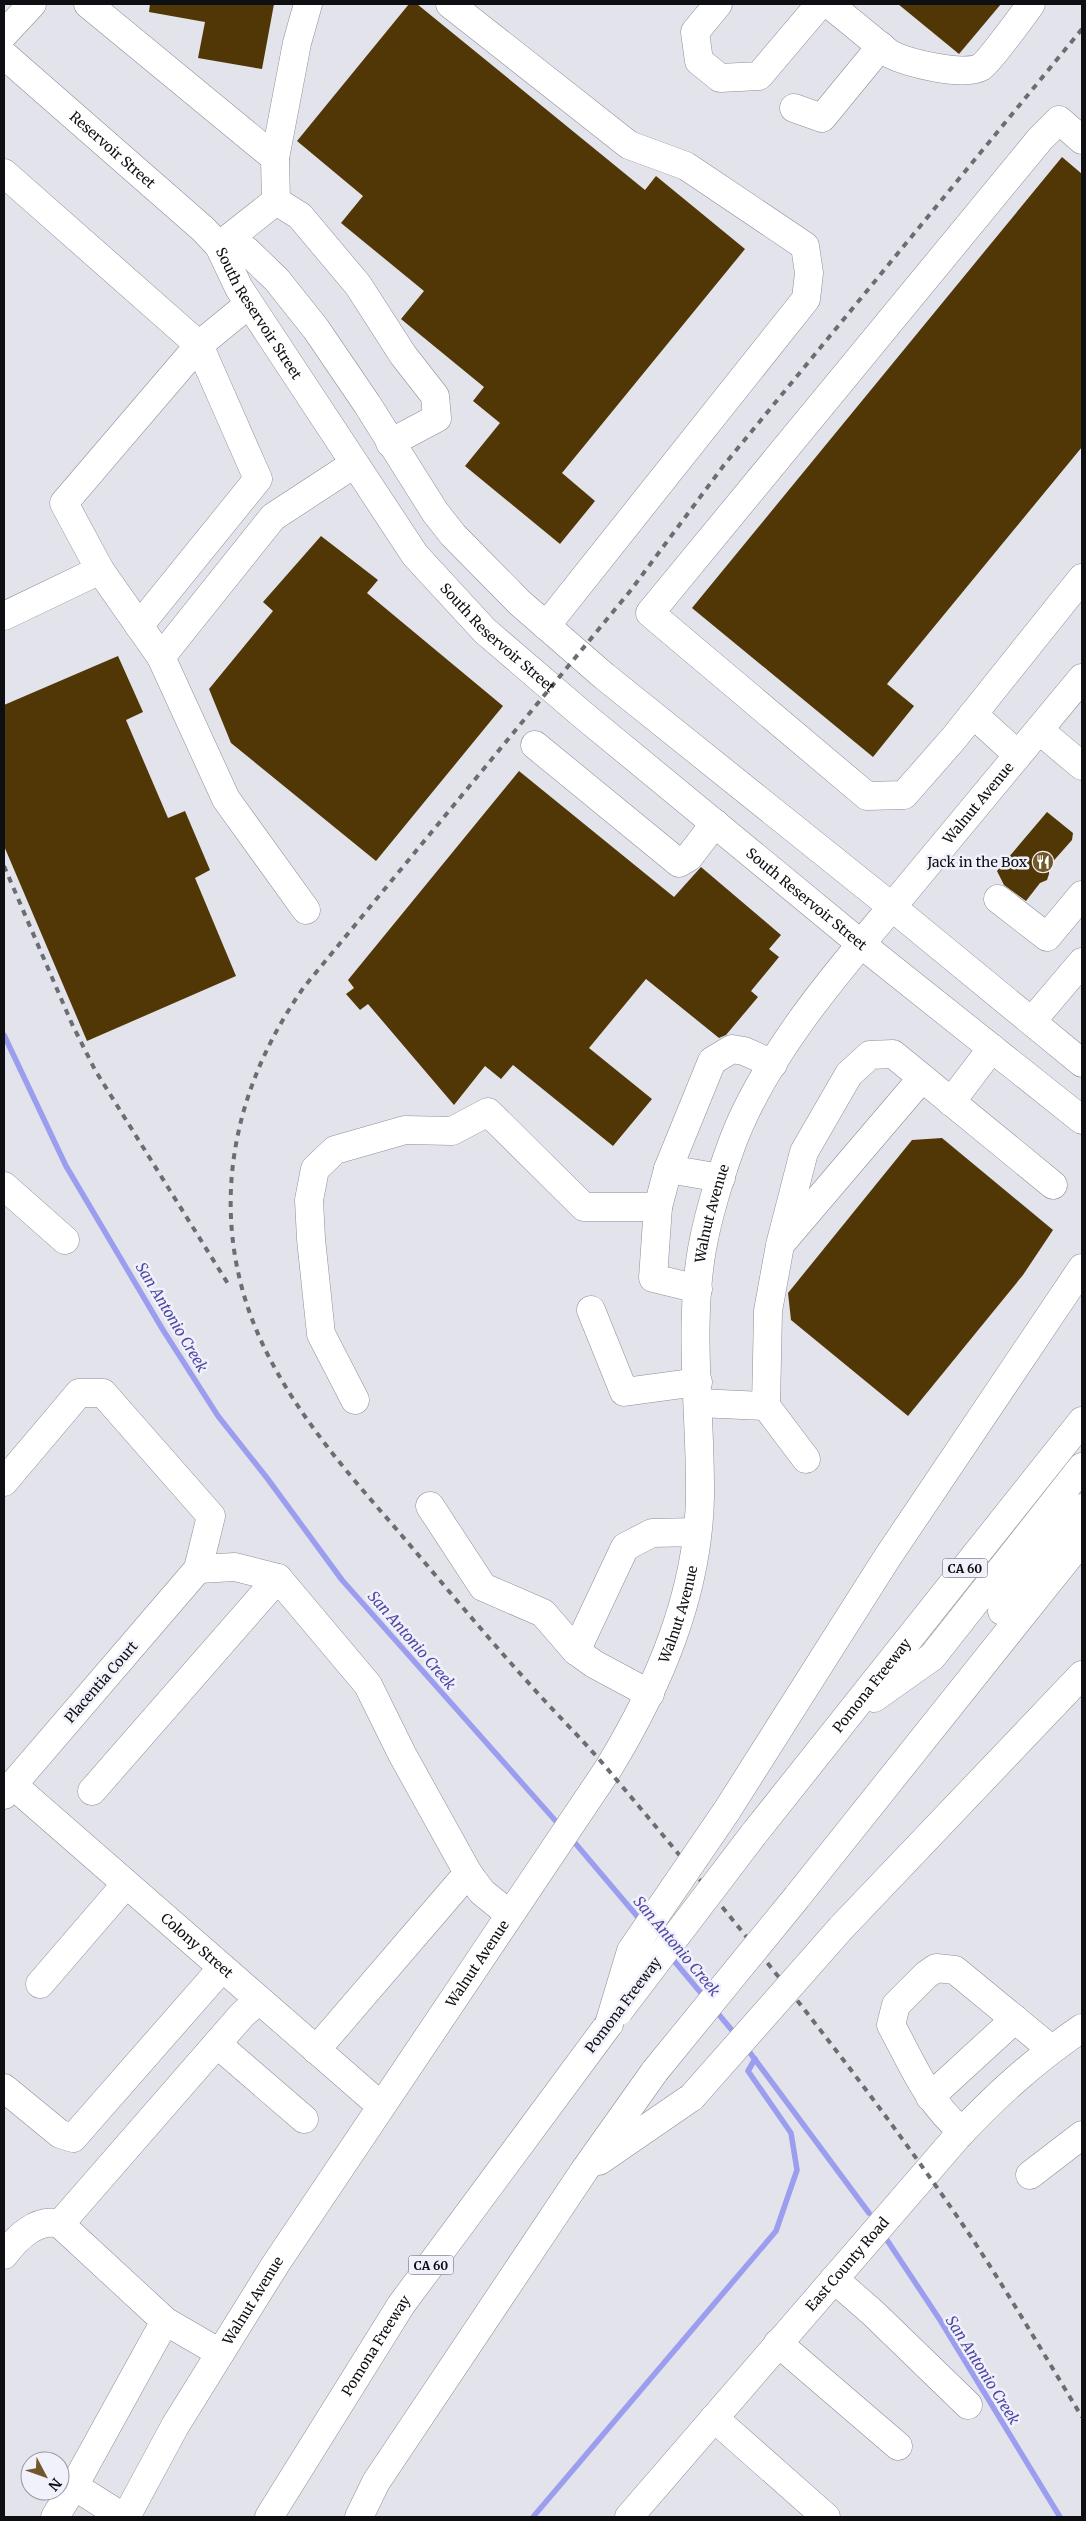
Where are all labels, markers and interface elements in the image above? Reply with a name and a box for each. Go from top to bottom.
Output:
street label: Reservoir Street [66,107,159,192]
street label: South Reservoir Street [212,245,306,383]
street label: South Reservoir Street [436,579,559,696]
street label: Walnut Avenue [938,758,1017,848]
street label: South Reservoir Street [742,844,871,955]
restaurant icon: Jack in the Box [1031,850,1055,874]
place label: Jack in the Box [926,853,1028,871]
street label: Walnut Avenue [691,1162,733,1265]
water label: San Antonio Creek [132,1259,213,1376]
road number: CA 60 [942,1559,988,1578]
street label: Walnut Avenue [654,1564,701,1667]
water label: San Antonio Creek [364,1587,461,1694]
street label: Pomona Freeway [829,1634,915,1736]
street label: Placentia Court [61,1637,142,1727]
water label: San Antonio Creek [630,1892,725,2000]
street label: Colony Street [157,1909,237,1982]
street label: Walnut Avenue [441,1917,513,2011]
street label: Pomona Freeway [581,1953,665,2056]
street label: East County Road [802,2213,893,2315]
street label: Walnut Avenue [218,2253,287,2349]
road number: CA 60 [408,2256,454,2274]
street label: Pomona Freeway [338,2291,415,2399]
water label: San Antonio Creek [942,2312,1024,2429]
north arrow [20,2451,70,2501]
text: N [44,2474,65,2495]

